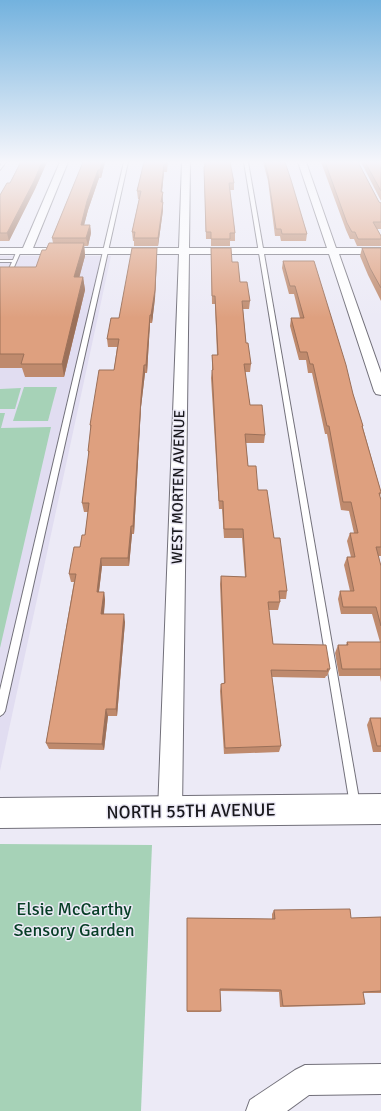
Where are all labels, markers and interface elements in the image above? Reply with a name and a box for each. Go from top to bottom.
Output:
street label: WEST MORTEN AVENUE [168,410,188,564]
street label: NORTH 55TH AVENUE [106,799,276,823]
park label: Elsie McCarthy Sensory Garden [13,898,135,941]

